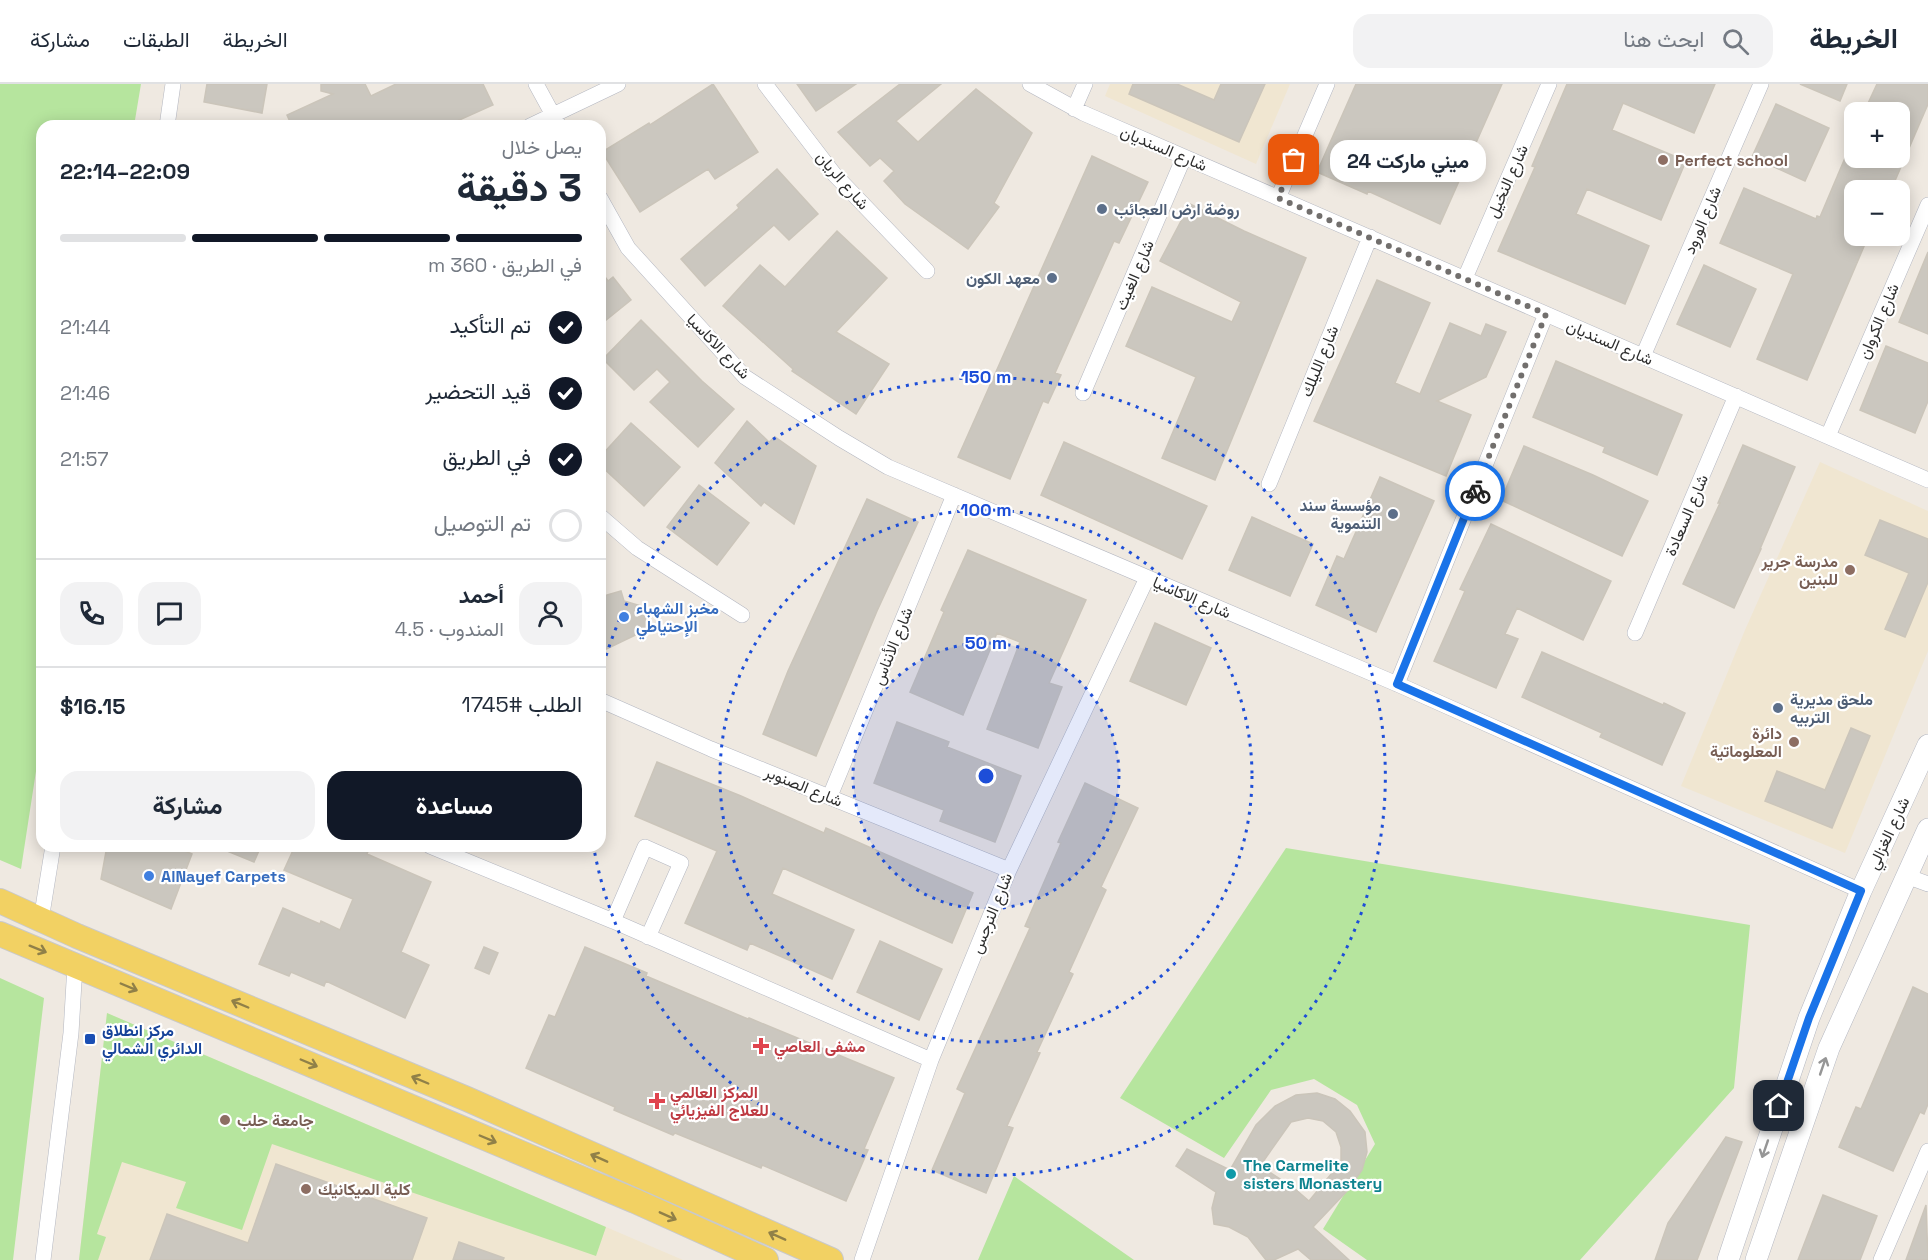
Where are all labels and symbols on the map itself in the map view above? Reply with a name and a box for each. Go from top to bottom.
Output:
street label: شارع السنديان [1117,121,1210,177]
pin [1268,134,1319,185]
callout: ميني ماركت 24 [1330,139,1486,181]
street label: شارع النخيل [1482,141,1534,222]
street label: شارع الريان [811,147,874,215]
place label: Perfect school [1675,150,1788,171]
marker: Perfect school [1656,153,1670,167]
street label: شارع الورود [1679,183,1727,258]
place label: روضة ارض العجائب [1114,199,1240,220]
marker: روضة ارض العجائب [1095,202,1109,216]
street label: شارع الغيث [1110,237,1160,314]
place label: معهد الكون [966,268,1040,289]
marker: معهد الكون [1045,271,1059,285]
street label: شارع الكروان [1853,280,1905,363]
street label: شارع الاكاسيا [682,309,755,384]
street label: شارع السنديان [1563,315,1656,371]
street label: شارع الليلك [1296,322,1344,400]
text: 150 m [961,365,1011,388]
courier [1445,461,1505,521]
street label: شارع السعادة [1660,471,1714,560]
place label: مؤسسة سند التنموية [1299,495,1381,534]
text: 100 m [960,498,1012,521]
marker: مؤسسة سند التنموية [1386,507,1400,521]
place label: مدرسة جرير للبنين [1760,551,1838,590]
marker: مدرسة جرير للبنين [1843,563,1857,577]
street label: شارع الاكاسيا [1149,572,1234,624]
place label: مخبز الشهباء الإحتياطي [636,598,719,640]
street label: شارع الأنناس [867,604,919,689]
marker: مخبز الشهباء الإحتياطي [617,610,631,624]
text: 50 m [965,631,1007,654]
place label: ملحق مديرية التربيه [1790,689,1873,728]
marker: ملحق مديرية التربيه [1771,701,1785,715]
place label: دائرة المعلوماتية [1710,723,1782,762]
marker: دائرة المعلوماتية [1787,735,1801,749]
street label: شارع الصنوبر [761,761,846,812]
centre of rings [976,766,996,786]
street label: شارع الغزالي [1863,794,1917,874]
place label: AlNayef Carpets [161,866,286,887]
marker: AlNayef Carpets [142,869,156,883]
street label: شارع النرجس [966,870,1018,957]
one-way arrow [28,944,46,955]
one-way arrow [120,983,138,994]
one-way arrow [232,998,250,1009]
place label: مركز انطلاق الدائري الشمالي [102,1020,202,1062]
marker: مركز انطلاق الدائري الشمالي [83,1032,97,1046]
place label: مشفى العاصي [774,1036,866,1060]
marker: مشفى العاصي [752,1037,770,1055]
one-way arrow [1818,1057,1829,1076]
one-way arrow [299,1058,317,1069]
one-way arrow [411,1074,430,1085]
pin [1753,1080,1804,1131]
place label: المركز العالمي للعلاج الفيزيائي [670,1082,769,1124]
marker: المركز العالمي للعلاج الفيزيائي [648,1092,666,1110]
place label: جامعة حلب [237,1110,314,1131]
marker: جامعة حلب [218,1113,232,1127]
one-way arrow [479,1134,497,1145]
one-way arrow [1759,1139,1770,1158]
one-way arrow [590,1151,608,1163]
place label: The Carmelite sisters Monastery [1243,1155,1382,1194]
marker: The Carmelite sisters Monastery [1224,1167,1238,1181]
place label: كلية الميكانيك [318,1179,410,1200]
marker: كلية الميكانيك [299,1182,313,1196]
one-way arrow [658,1211,676,1222]
one-way arrow [769,1230,787,1242]

